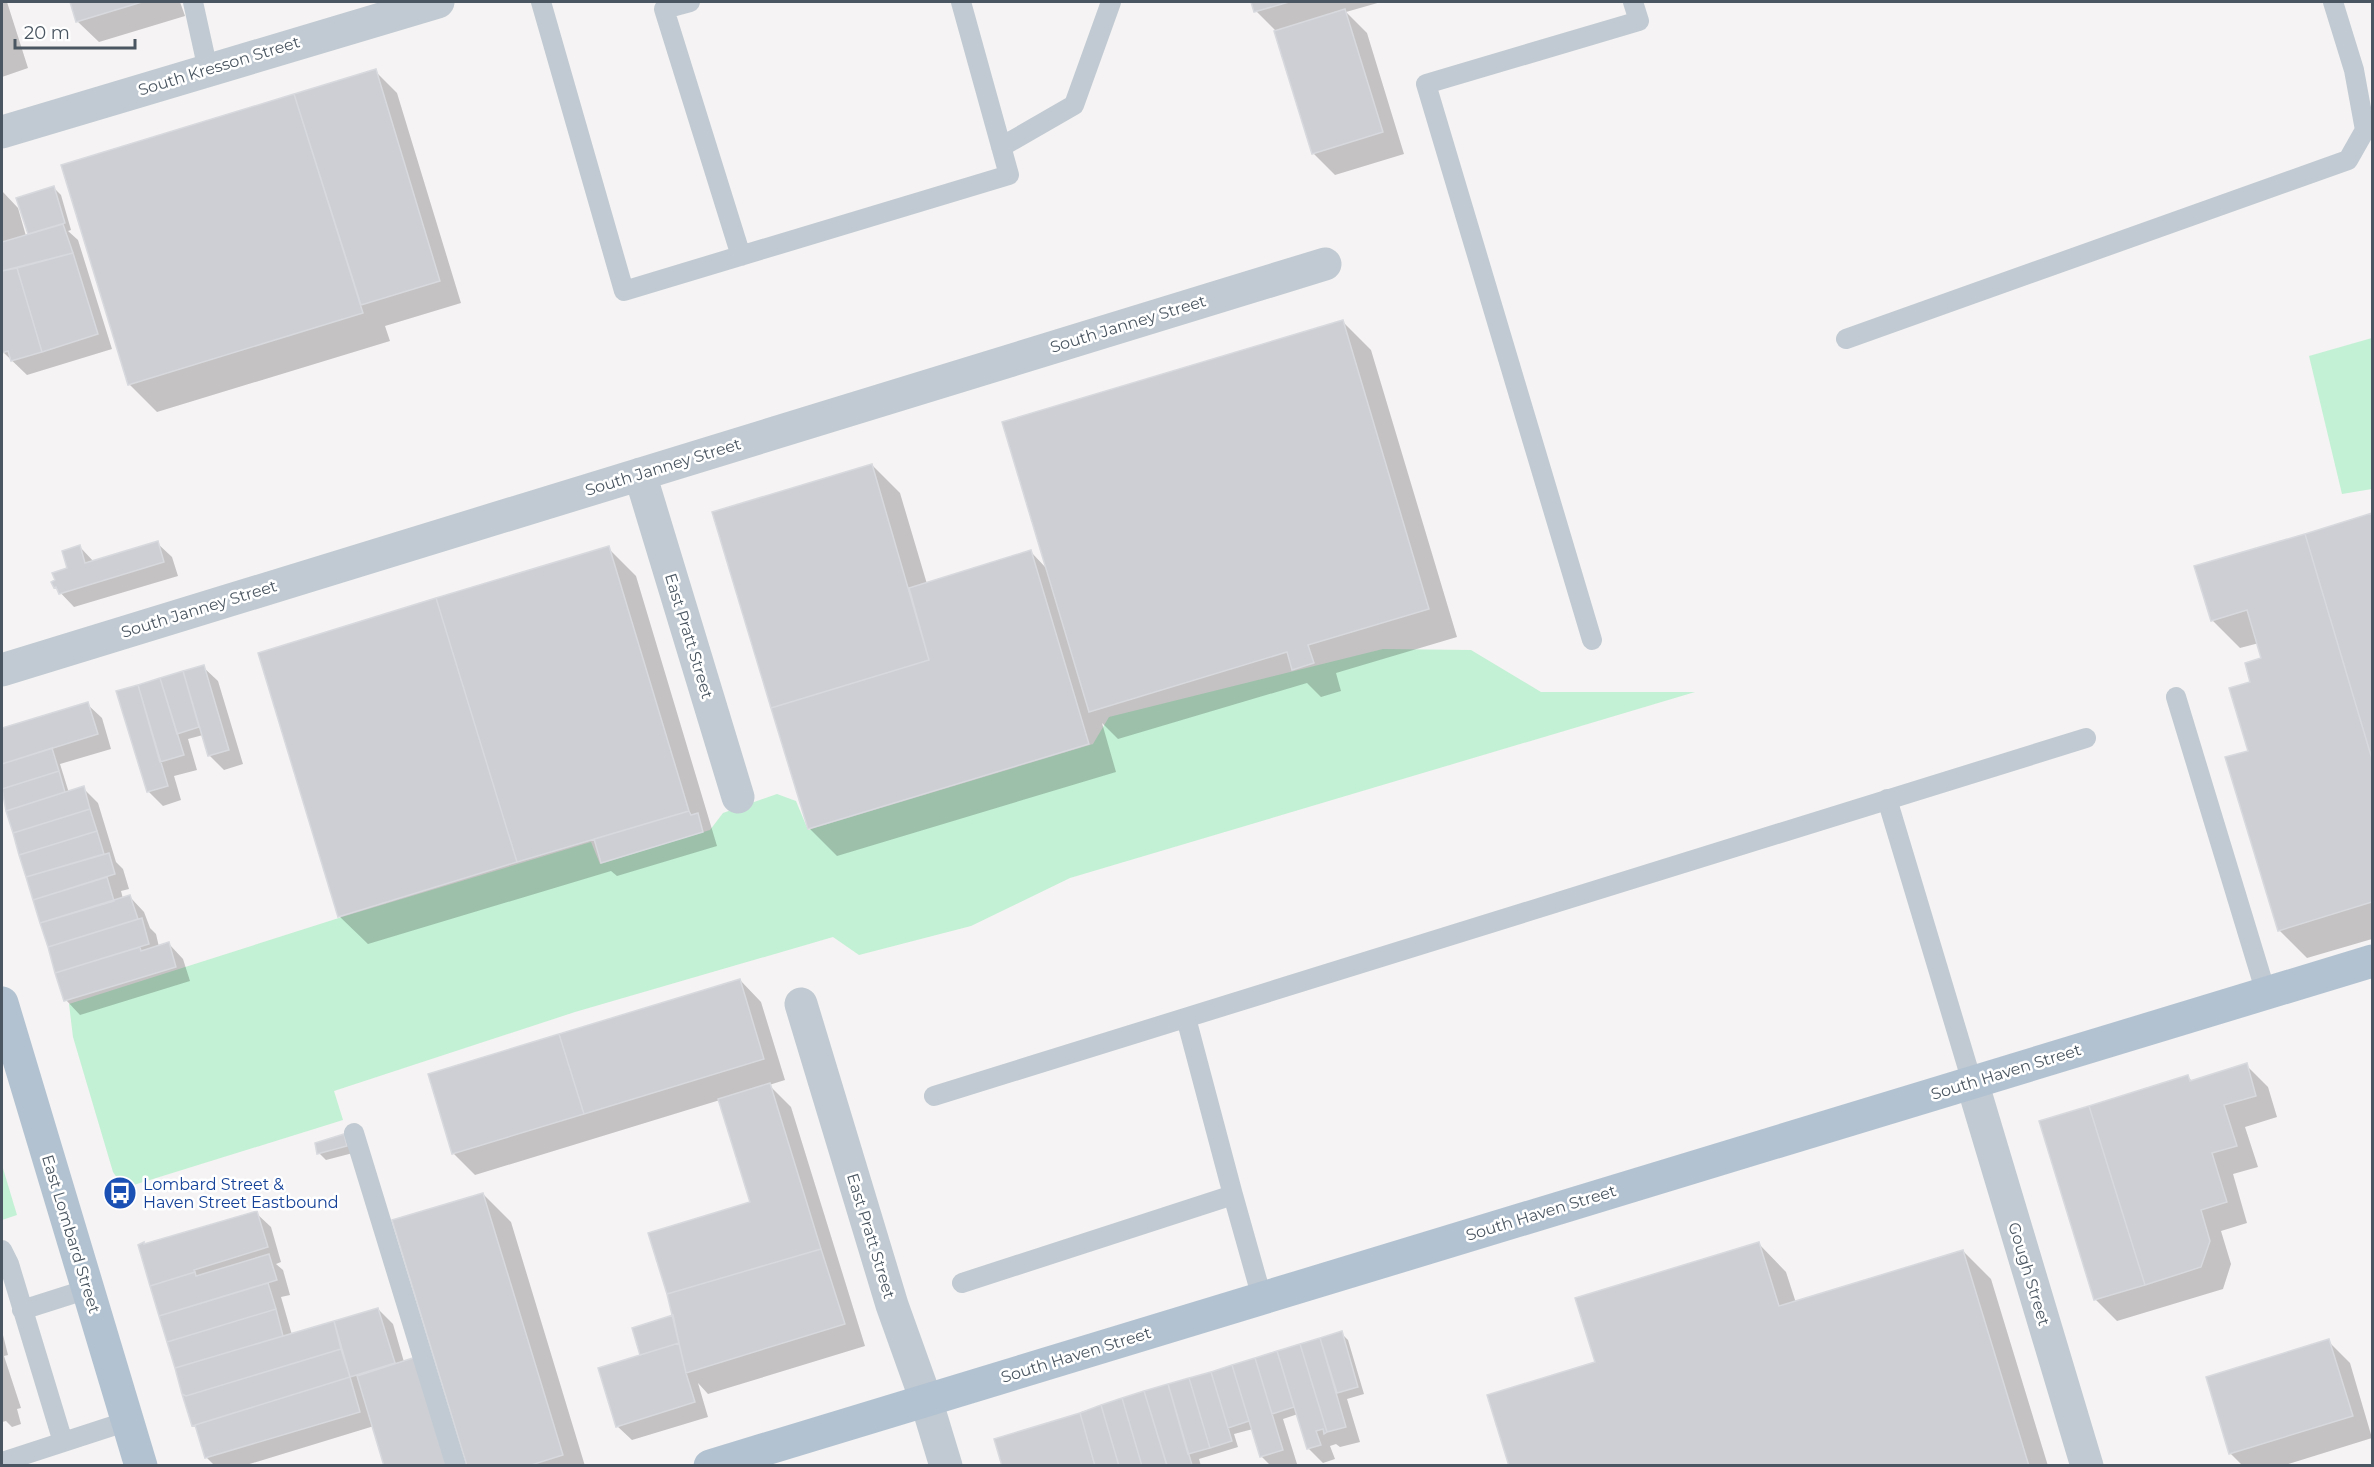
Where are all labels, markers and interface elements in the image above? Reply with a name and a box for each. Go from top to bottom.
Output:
scale bar [15,12,135,50]
text: 20 m [24,22,70,44]
street label: South Kresson Street [136,32,303,100]
street label: South Janney Street [1048,291,1209,357]
street label: South Janney Street [583,434,744,500]
street label: East Pratt Street [661,571,717,702]
street label: South Janney Street [119,576,280,642]
street label: South Haven Street [1929,1040,2084,1104]
street label: East Lombard Street [38,1152,104,1316]
street label: East Pratt Street [843,1171,899,1302]
bus stop icon: Lombard Street & Haven Street Eastbound [102,1175,138,1211]
place label: Lombard Street & Haven Street Eastbound [143,1175,339,1212]
street label: South Haven Street [1464,1181,1619,1245]
street label: Gough Street [2004,1220,2054,1329]
street label: South Haven Street [999,1323,1154,1387]

